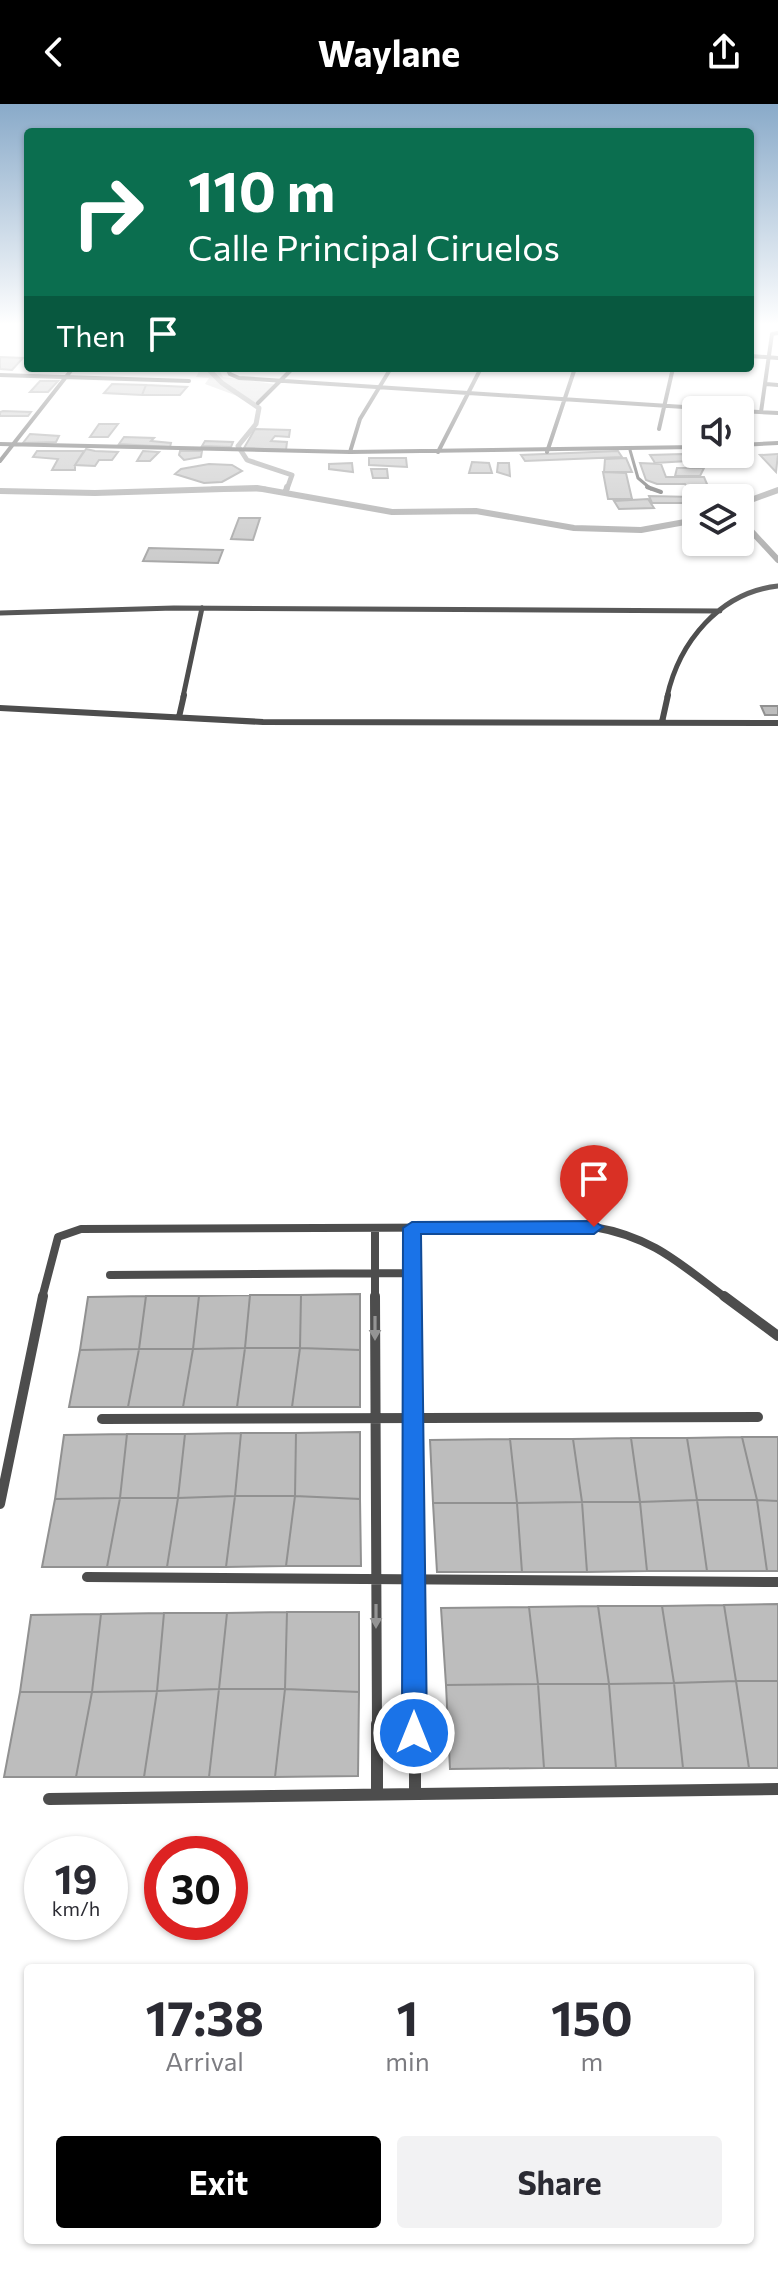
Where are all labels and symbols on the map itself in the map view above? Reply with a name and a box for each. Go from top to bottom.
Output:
pin [560,1145,628,1227]
one-way arrow [369,1316,381,1341]
one-way arrow [370,1604,382,1629]
position arrow [372,1691,456,1775]
speed limit sign: 30 [144,1836,248,1940]

